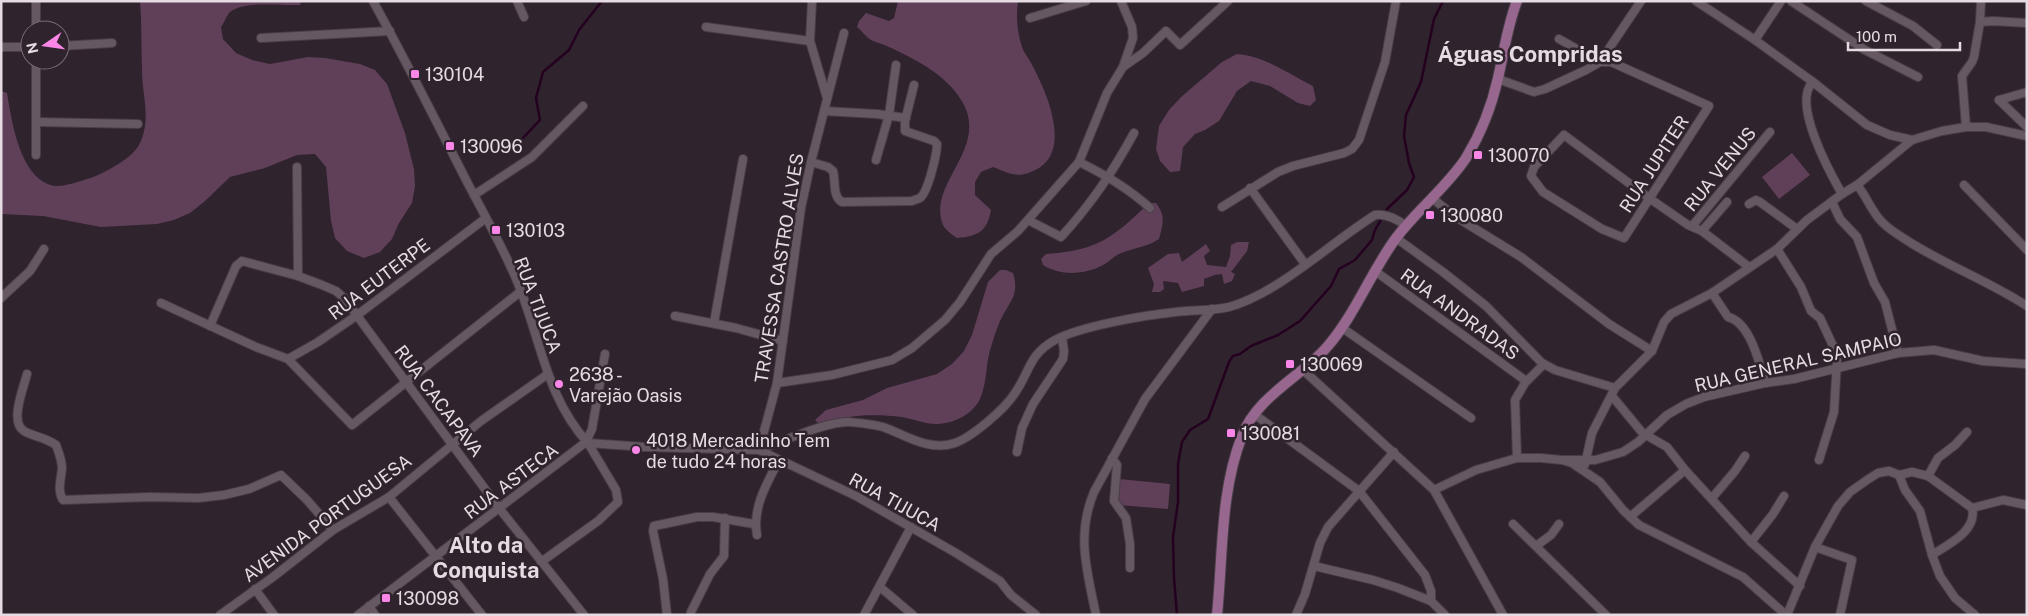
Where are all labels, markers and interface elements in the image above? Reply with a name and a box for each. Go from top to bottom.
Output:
north arrow [20,20,70,70]
scale bar [1848,20,1960,52]
text: 100 m [1856,28,1897,45]
text: N [23,41,41,55]
district label: Águas Compridas [1438,41,1622,67]
place label: 130104 [425,64,484,85]
marker: 130104 [409,68,421,80]
street label: RUA JUPITER [1615,112,1693,216]
street label: RUA VENUS [1680,123,1760,215]
place label: 130096 [460,136,523,157]
marker: 130096 [444,140,456,152]
place label: 130070 [1488,145,1550,166]
marker: 130070 [1472,149,1484,161]
street label: TRAVESSA CASTRO ALVES [750,152,808,384]
place label: 130080 [1440,205,1503,226]
marker: 130080 [1424,209,1436,221]
place label: 130103 [506,220,565,241]
marker: 130103 [490,224,502,236]
street label: RUA EUTERPE [324,234,434,324]
street label: RUA TIJUCA [510,254,566,356]
street label: RUA ANDRADAS [1397,264,1523,364]
street label: RUA GENERAL SAMPAIO [1692,328,1904,396]
street label: RUA CACAPAVA [390,341,488,461]
place label: 130069 [1300,354,1363,375]
marker: 130069 [1284,358,1296,370]
place label: 2638 - Varejão Oasis [569,364,682,406]
marker: 2638 - Varejão Oasis [553,378,565,390]
place label: 130081 [1241,423,1300,444]
marker: 130081 [1225,427,1237,439]
place label: 4018 Mercadinho Tem de tudo 24 horas [646,430,830,472]
street label: RUA ASTECA [460,439,562,523]
marker: 4018 Mercadinho Tem de tudo 24 horas [630,444,642,456]
street label: AVENIDA PORTUGUESA [239,450,416,586]
street label: RUA TIJUCA [846,468,945,536]
district label: Alto da Conquista [432,532,540,583]
place label: 130098 [396,588,459,609]
marker: 130098 [380,592,392,604]

